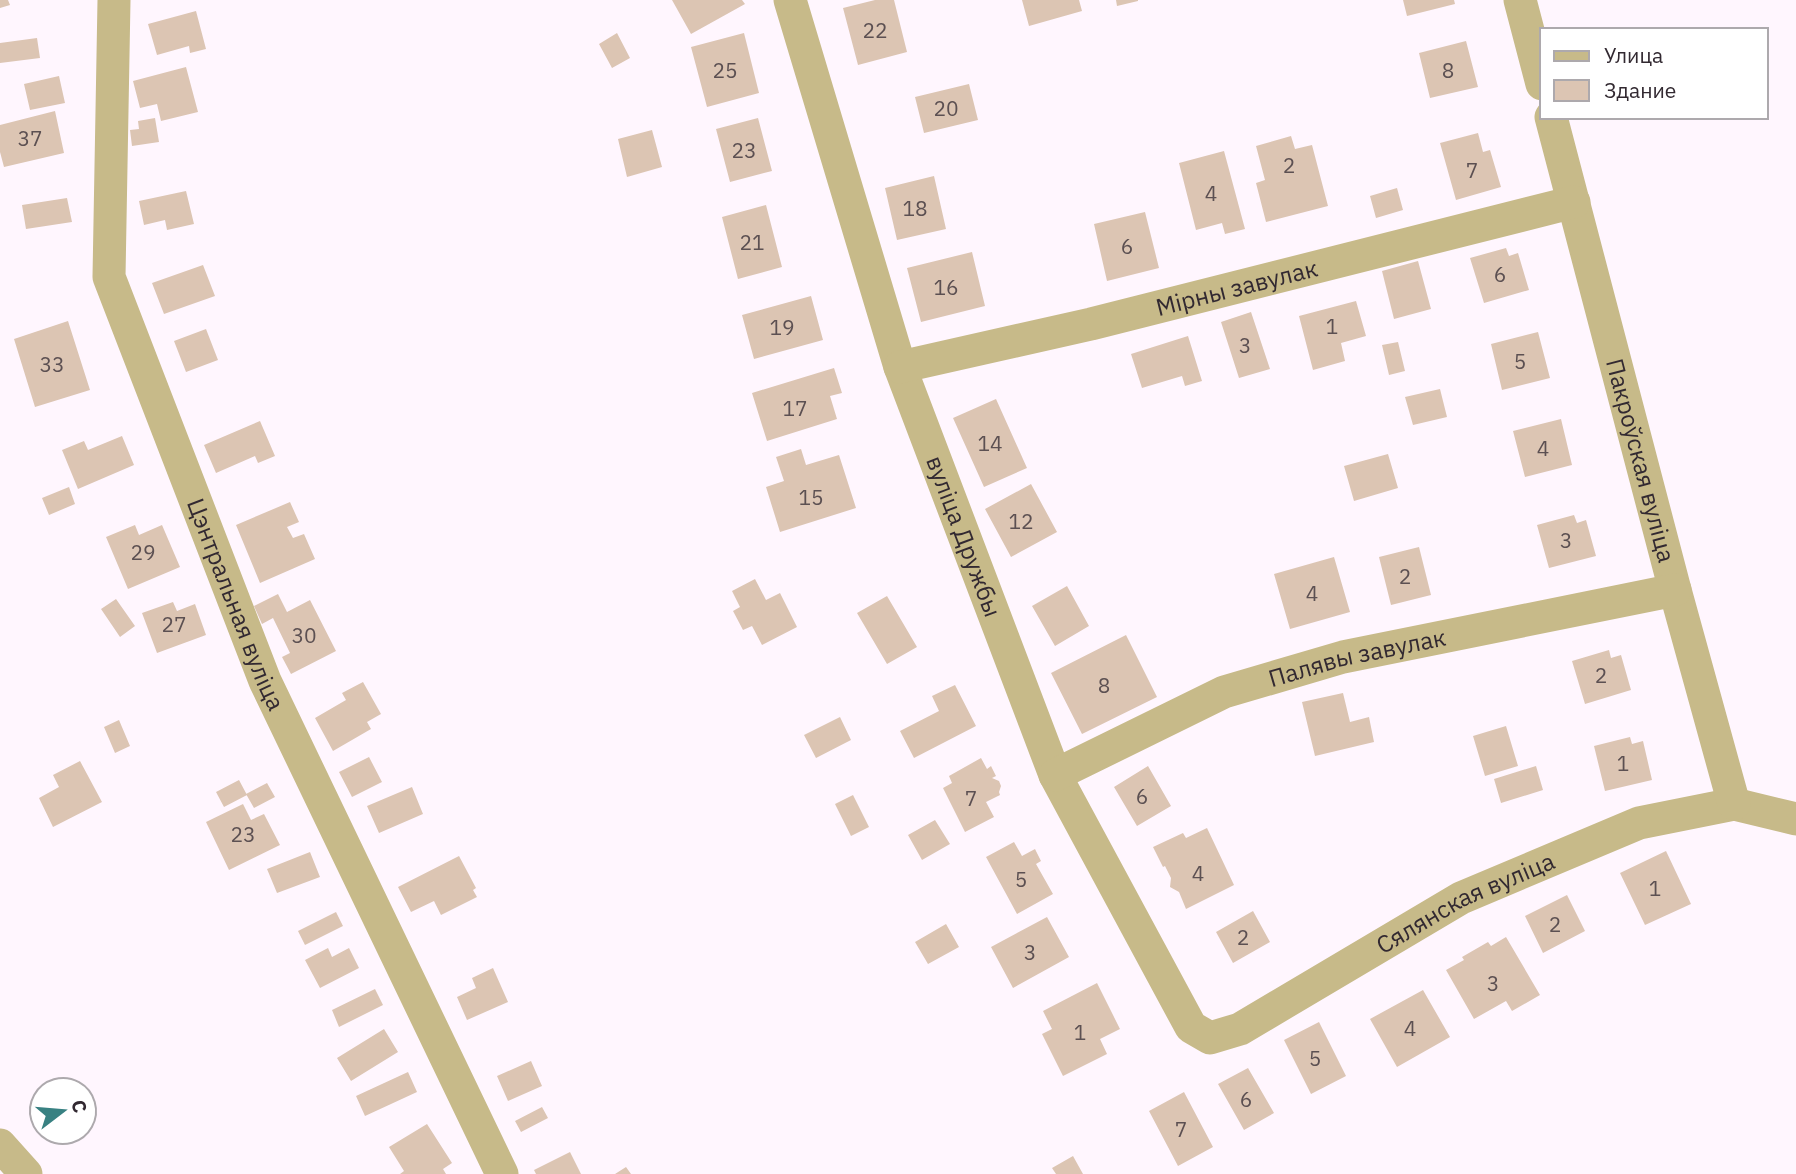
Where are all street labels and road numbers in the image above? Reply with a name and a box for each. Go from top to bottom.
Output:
street label: Мірны завулак [1152,251,1321,323]
street label: Пакроўская вуліца [1599,355,1683,566]
street label: вуліца Дружбы [919,451,1009,621]
street label: Цэнтральная вуліца [180,494,293,716]
street label: Палявы завулак [1264,621,1449,694]
street label: Сялянская вуліца [1370,844,1560,961]

